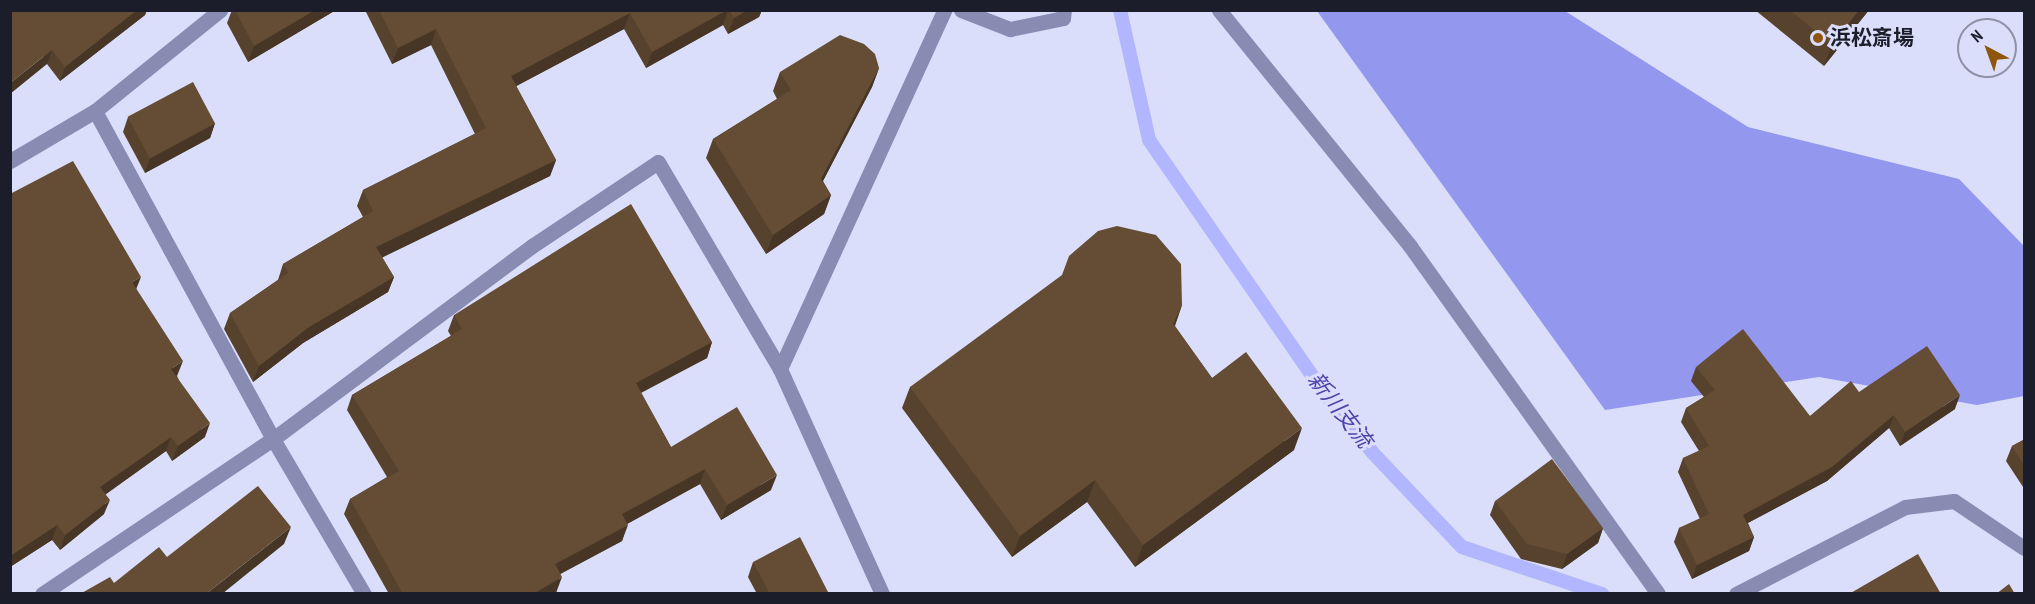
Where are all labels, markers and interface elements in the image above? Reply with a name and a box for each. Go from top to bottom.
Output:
north arrow [1957,18,2017,78]
place label: 浜松斎場 [1830,25,1914,51]
text: N [1967,26,1986,46]
marker: 浜松斎場 [1811,31,1825,45]
water label: 新川支流 [1303,367,1377,453]

